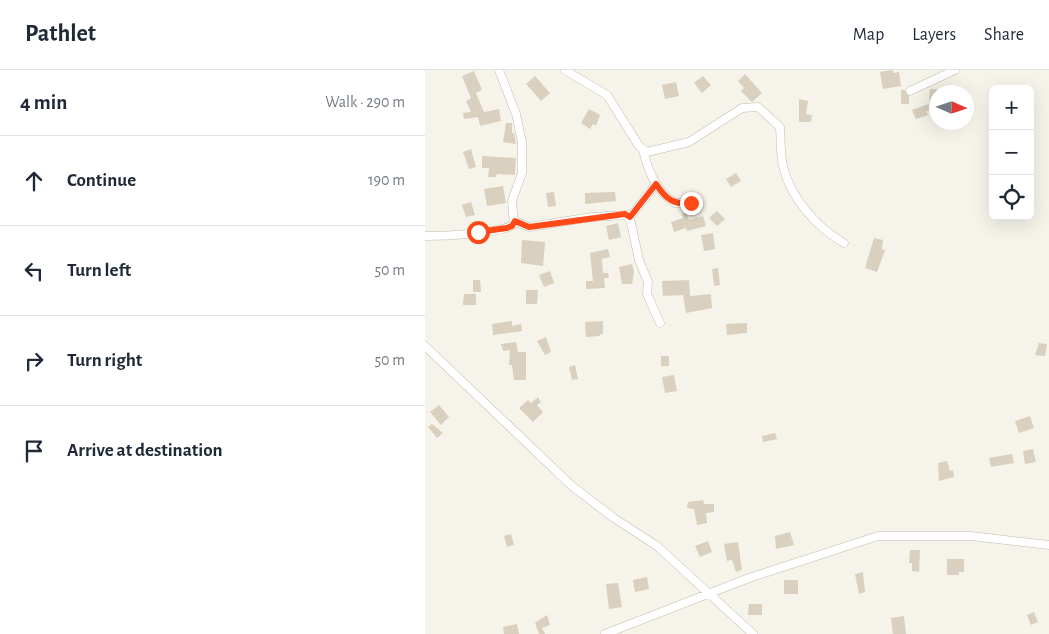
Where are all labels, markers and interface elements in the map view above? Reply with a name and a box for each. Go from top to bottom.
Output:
text: Pathlet [25,22,96,46]
text: Map [853,26,884,44]
text: Layers [912,26,956,44]
text: Share [984,26,1024,44]
north arrow [929,85,974,130]
map controls [989,85,1034,220]
button: + [989,85,1034,130]
text: 4 min [20,92,67,113]
text: Walk · 290 m [325,94,405,110]
button: − [989,130,1034,175]
icon: ahead [20,167,48,195]
text: Continue [67,171,136,190]
text: 190 m [368,172,405,188]
button: locate [989,175,1034,220]
route end [680,192,703,215]
route start [467,221,490,244]
icon: left [20,257,48,285]
text: Turn left [67,261,131,280]
text: 50 m [374,262,405,278]
icon: right [20,347,48,375]
text: Turn right [67,351,142,370]
text: 50 m [374,352,405,368]
icon: arrive [20,437,48,465]
text: Arrive at destination [67,441,223,460]

